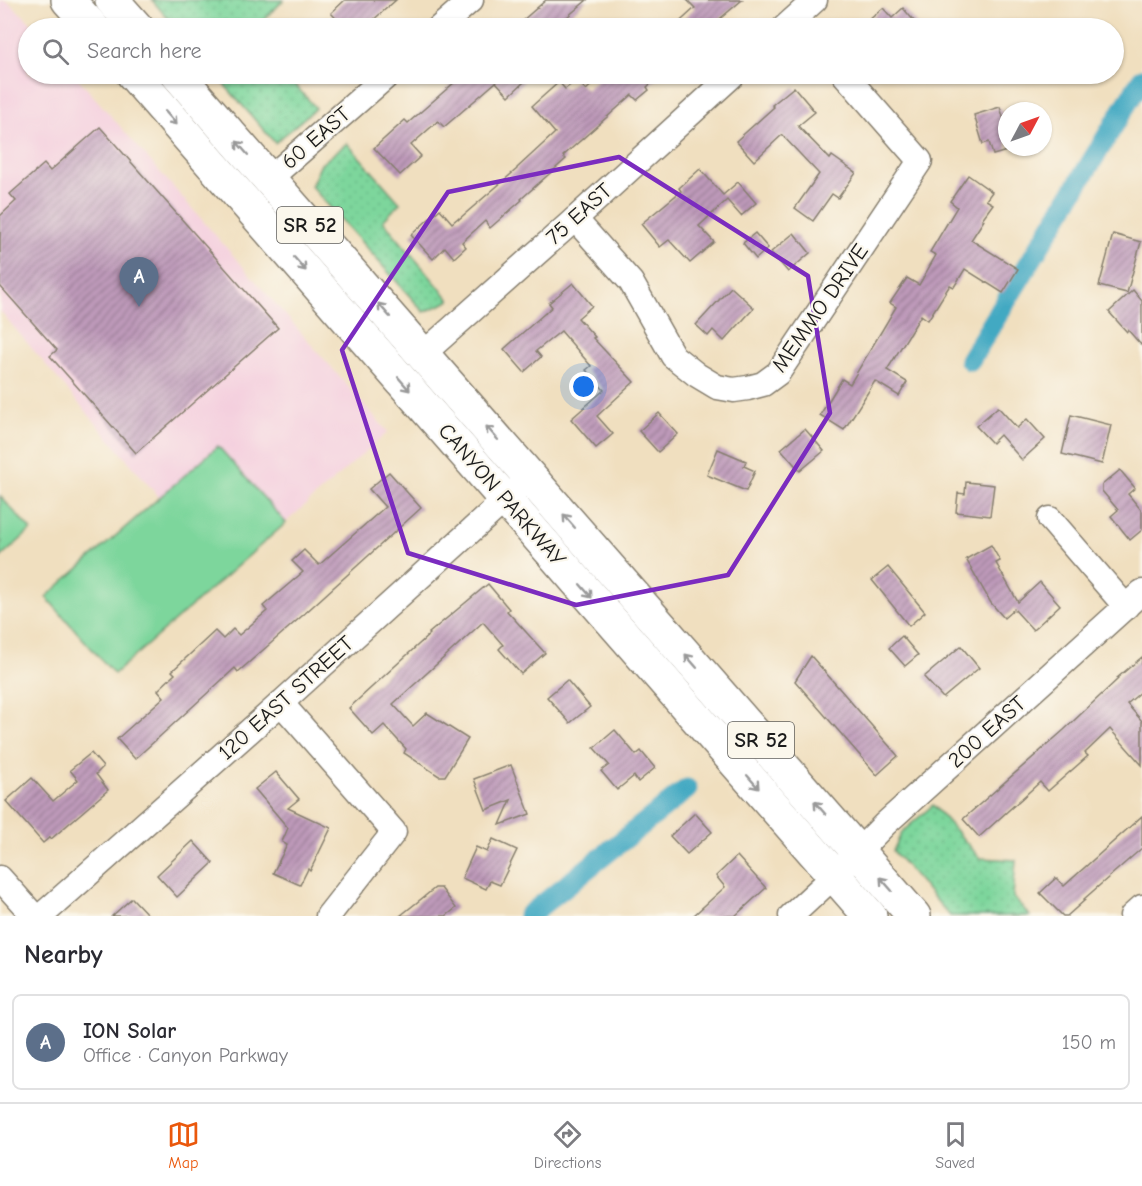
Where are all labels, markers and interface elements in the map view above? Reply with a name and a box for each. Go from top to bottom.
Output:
search box [18,18,1124,84]
icon: search [39,35,72,68]
text: Search here [87,38,202,64]
street label: 60 EAST [276,101,356,175]
north arrow [998,102,1052,156]
one-way arrow [164,110,178,125]
one-way arrow [235,140,249,155]
street label: 75 EAST [541,177,618,250]
road number: SR 52 [277,207,343,243]
street label: MEMMO DRIVE [766,239,874,377]
one-way arrow [292,256,306,272]
pin: A [120,258,158,307]
one-way arrow [378,302,391,318]
your location [569,372,598,401]
one-way arrow [398,376,411,392]
street label: CANYON PARKWAY [433,418,571,572]
one-way arrow [485,426,499,441]
one-way arrow [562,514,576,529]
one-way arrow [579,583,593,598]
street label: 120 EAST STREET [213,630,359,765]
one-way arrow [685,653,698,669]
street label: 200 EAST [943,690,1032,774]
road number: SR 52 [728,722,794,758]
one-way arrow [746,774,760,789]
one-way arrow [813,801,827,816]
one-way arrow [879,877,893,892]
text: Nearby [24,940,103,970]
text: ION Solar [83,1018,176,1044]
text: A [40,1031,51,1054]
text: 150 m [1062,1031,1116,1054]
text: Office · Canyon Parkway [83,1044,288,1067]
tab: Map [167,1118,200,1172]
tab: Directions [534,1118,601,1172]
tab: Saved [935,1118,975,1172]

